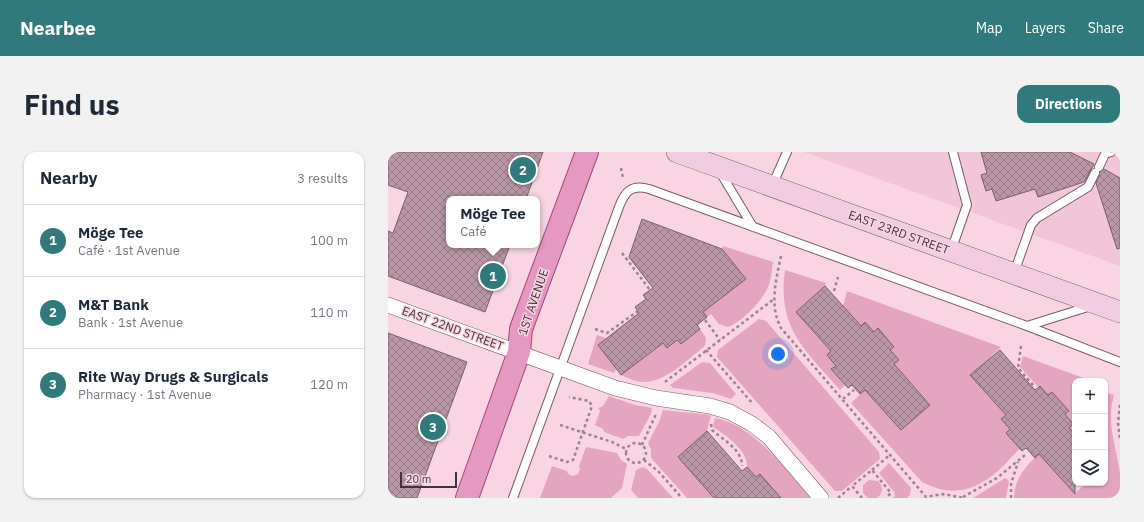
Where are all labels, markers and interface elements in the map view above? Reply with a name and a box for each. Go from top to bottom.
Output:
text: Nearbee [20,16,96,40]
text: Map [976,19,1003,37]
text: Layers [1025,19,1066,37]
text: Share [1088,19,1124,37]
button: Directions [1017,85,1120,123]
text: Find us [24,86,120,123]
pin: 2 [510,155,536,185]
text: Nearby [40,167,98,189]
text: 3 results [297,170,348,187]
popup [446,196,540,248]
text: Möge Tee [460,204,526,223]
street label: EAST 23RD STREET [846,207,952,257]
text: Möge Tee [78,223,144,242]
text: Café [460,223,487,240]
text: 1 [49,232,57,249]
text: 100 m [310,232,348,249]
text: Café · 1st Avenue [78,242,180,259]
pin: 1 [480,261,506,291]
street label: 1ST AVENUE [515,267,551,337]
text: M&T Bank [78,295,149,314]
street label: EAST 22ND STREET [400,303,506,353]
text: 2 [49,304,57,321]
text: 110 m [310,304,348,321]
text: Bank · 1st Avenue [78,314,183,331]
your location [768,344,788,364]
text: Rite Way Drugs & Surgicals [78,367,268,386]
text: 3 [49,376,57,393]
text: 120 m [310,376,348,393]
map controls [1072,378,1108,486]
button: + [1072,378,1108,414]
text: Pharmacy · 1st Avenue [78,386,212,403]
pin: 3 [420,412,446,442]
button: − [1072,414,1108,450]
button: layers [1072,450,1108,486]
scale bar [400,470,457,489]
text: 20 m [406,472,431,486]

